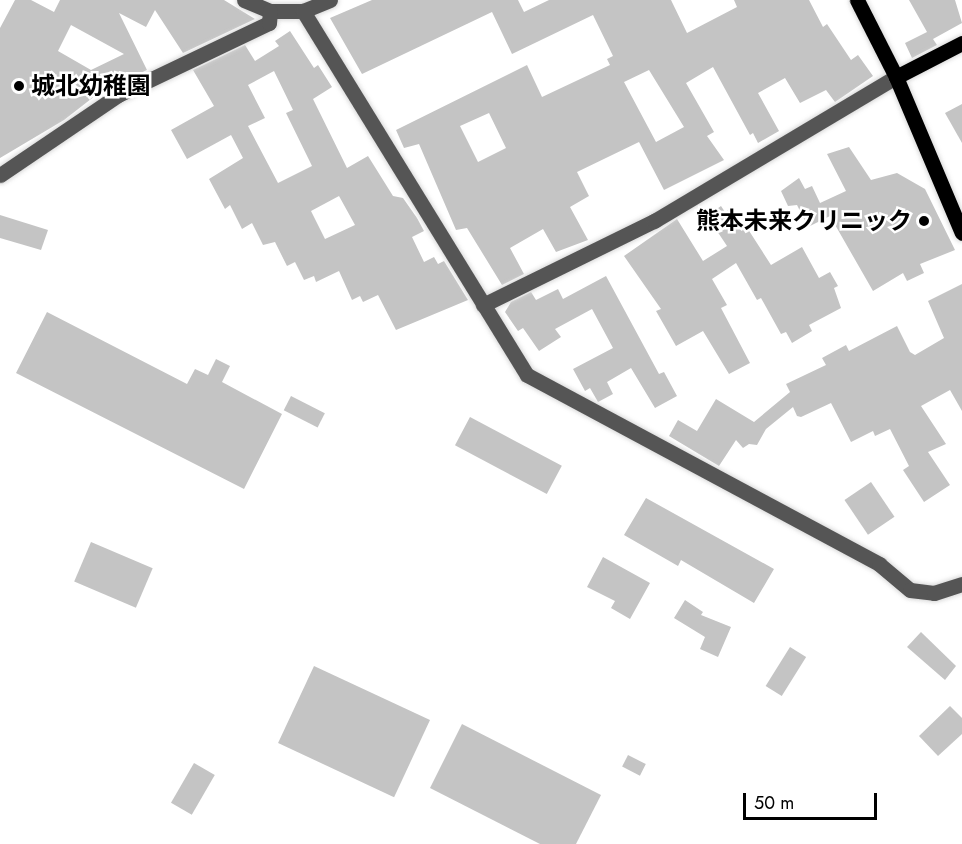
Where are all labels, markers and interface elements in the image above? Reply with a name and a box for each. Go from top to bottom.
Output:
place label: 城北幼稚園 [31,72,151,100]
marker: 城北幼稚園 [12,79,26,93]
place label: 熊本未来クリニック [696,207,912,235]
marker: 熊本未来クリニック [917,214,931,228]
scale bar [746,781,880,819]
text: 50 m [754,790,794,816]

